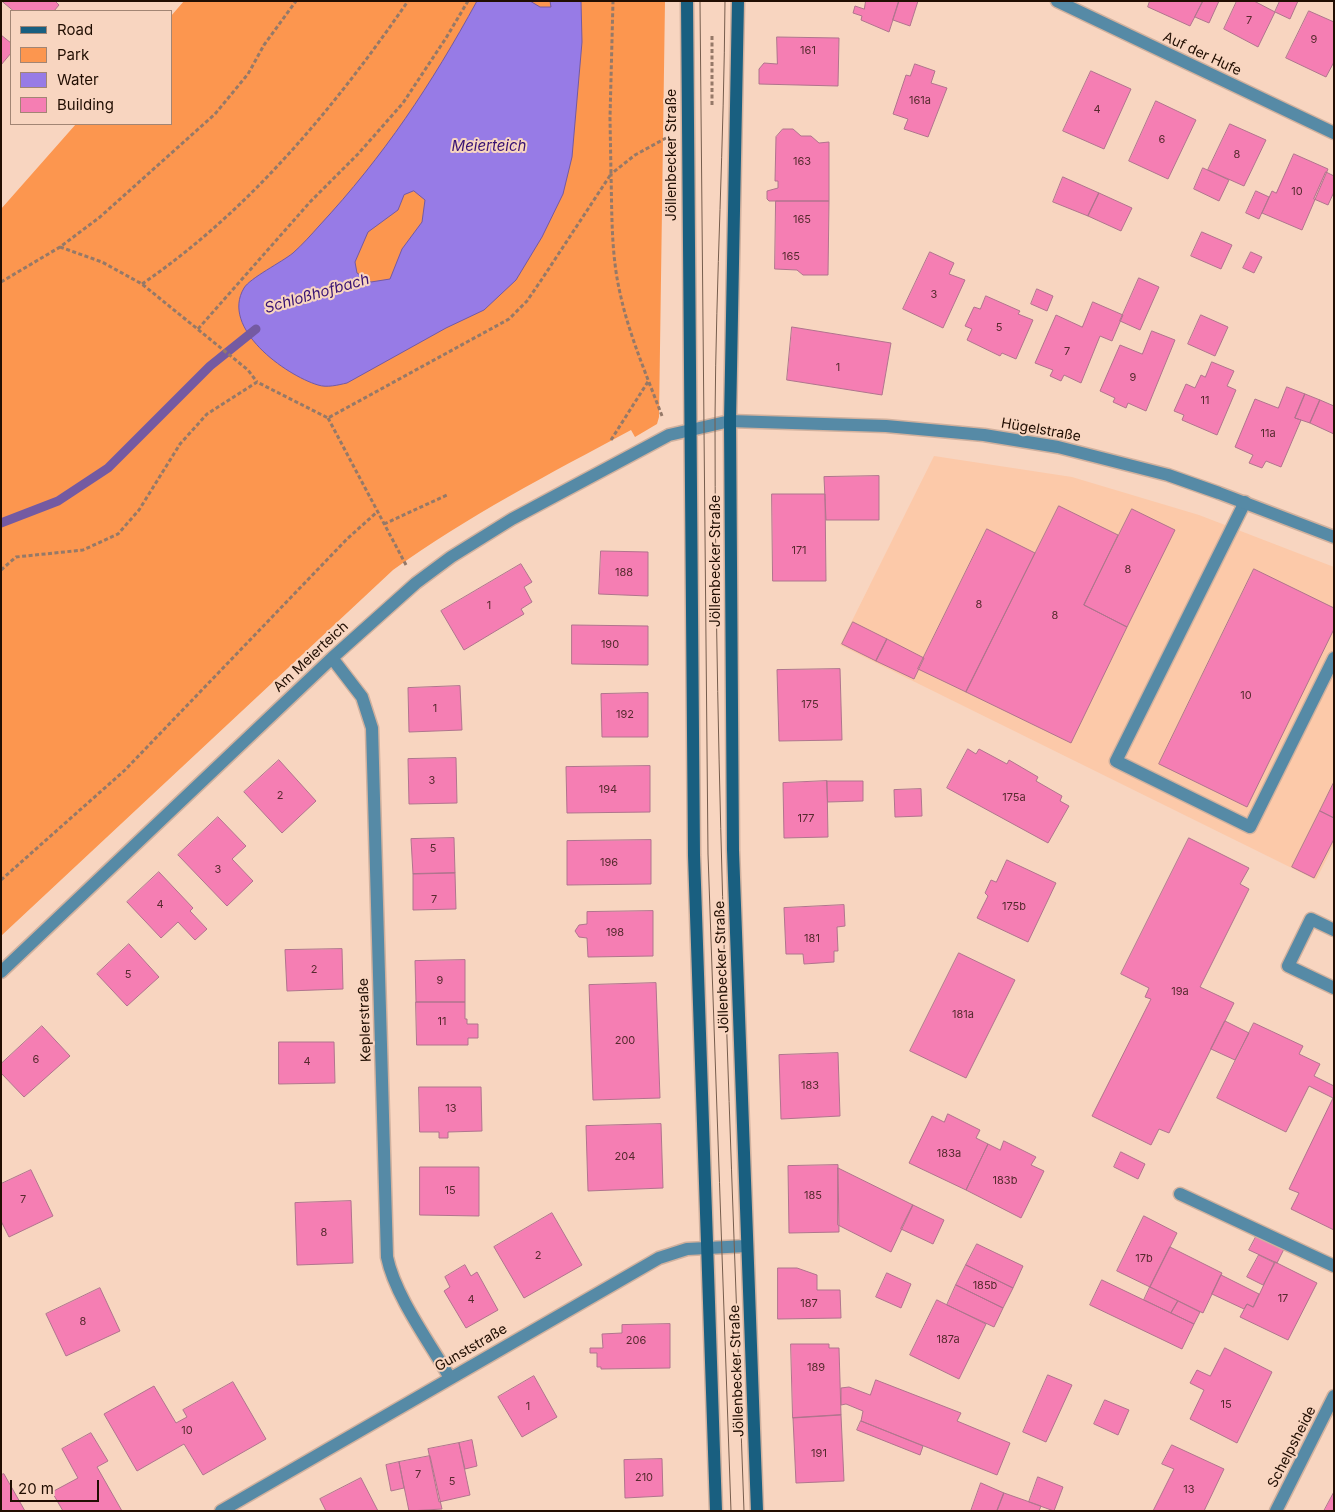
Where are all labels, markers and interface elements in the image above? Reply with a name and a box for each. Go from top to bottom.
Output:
legend [10,10,172,125]
house number: 7 [1246,14,1252,28]
text: Road [57,20,93,39]
street label: Auf der Hufe [1160,29,1244,79]
house number: 9 [1311,33,1317,47]
house number: 161 [800,44,816,58]
text: Park [57,45,89,64]
text: Water [57,70,99,89]
street label: Jöllenbecker Straße [664,89,680,221]
house number: 161a [909,94,931,108]
text: Building [57,95,114,114]
house number: 4 [1093,103,1101,117]
house number: 6 [1159,133,1165,147]
water label: Meierteich [452,137,526,155]
house number: 8 [1234,148,1240,162]
house number: 163 [793,155,811,169]
house number: 10 [1291,185,1303,199]
house number: 165 [793,213,811,227]
house number: 165 [782,250,800,264]
water label: Schloßhofbach [262,270,372,318]
house number: 3 [931,288,937,302]
house number: 5 [996,321,1002,335]
house number: 7 [1064,345,1070,359]
house number: 1 [836,361,840,375]
house number: 9 [1130,371,1136,385]
house number: 11 [1201,394,1209,408]
street label: Hügelstraße [1000,415,1082,445]
house number: 11a [1260,427,1276,441]
street label: Jöllenbecker Straße [708,495,724,627]
house number: 171 [791,544,807,558]
house number: 8 [1125,563,1131,577]
house number: 188 [615,566,633,580]
house number: 8 [976,598,982,612]
house number: 1 [487,599,491,613]
house number: 8 [1052,609,1058,623]
street label: Am Meierteich [270,618,352,696]
house number: 190 [601,638,619,652]
house number: 10 [1240,689,1252,703]
house number: 175 [801,698,819,712]
house number: 1 [433,702,437,716]
house number: 192 [616,708,634,722]
house number: 3 [429,774,435,788]
house number: 194 [599,783,617,797]
house number: 2 [277,789,283,803]
house number: 175a [1002,791,1026,805]
house number: 177 [797,812,815,826]
house number: 5 [430,842,436,856]
house number: 196 [600,856,618,870]
house number: 3 [215,863,221,877]
house number: 7 [431,893,437,907]
house number: 4 [156,898,164,912]
street label: Jöllenbecker Straße [711,900,733,1034]
house number: 175b [1002,900,1026,914]
house number: 198 [606,926,624,940]
house number: 181 [804,932,820,946]
house number: 2 [311,963,317,977]
house number: 5 [125,968,131,982]
house number: 9 [437,974,443,988]
street label: Keplerstraße [355,978,375,1062]
house number: 19a [1171,985,1189,999]
house number: 181a [952,1008,974,1022]
house number: 11 [438,1015,446,1029]
house number: 200 [615,1034,635,1048]
house number: 6 [33,1053,39,1067]
house number: 4 [303,1055,311,1069]
house number: 183 [801,1079,819,1093]
house number: 13 [445,1102,457,1116]
house number: 183a [937,1147,961,1161]
house number: 204 [615,1150,635,1164]
house number: 183b [993,1174,1017,1188]
house number: 15 [444,1184,456,1198]
house number: 185 [804,1189,822,1203]
house number: 7 [20,1193,26,1207]
house number: 8 [321,1226,327,1240]
house number: 2 [535,1249,541,1263]
house number: 17b [1135,1252,1153,1266]
house number: 185b [973,1279,997,1293]
house number: 17 [1278,1292,1288,1306]
house number: 4 [467,1293,475,1307]
house number: 187 [800,1297,818,1311]
street label: Jöllenbecker Straße [726,1304,748,1438]
house number: 8 [80,1315,86,1329]
street label: Gunststraße [432,1321,510,1375]
house number: 187a [936,1333,960,1347]
house number: 206 [626,1334,646,1348]
house number: 189 [807,1361,825,1375]
house number: 15 [1220,1398,1232,1412]
house number: 1 [526,1400,530,1414]
street label: Schelpsheide [1264,1403,1320,1491]
house number: 10 [181,1424,193,1438]
house number: 191 [811,1447,827,1461]
house number: 7 [415,1468,421,1482]
scale bar [12,1470,101,1502]
house number: 210 [635,1471,653,1485]
house number: 5 [449,1475,455,1489]
text: 20 m [18,1479,54,1498]
house number: 13 [1183,1483,1195,1497]

